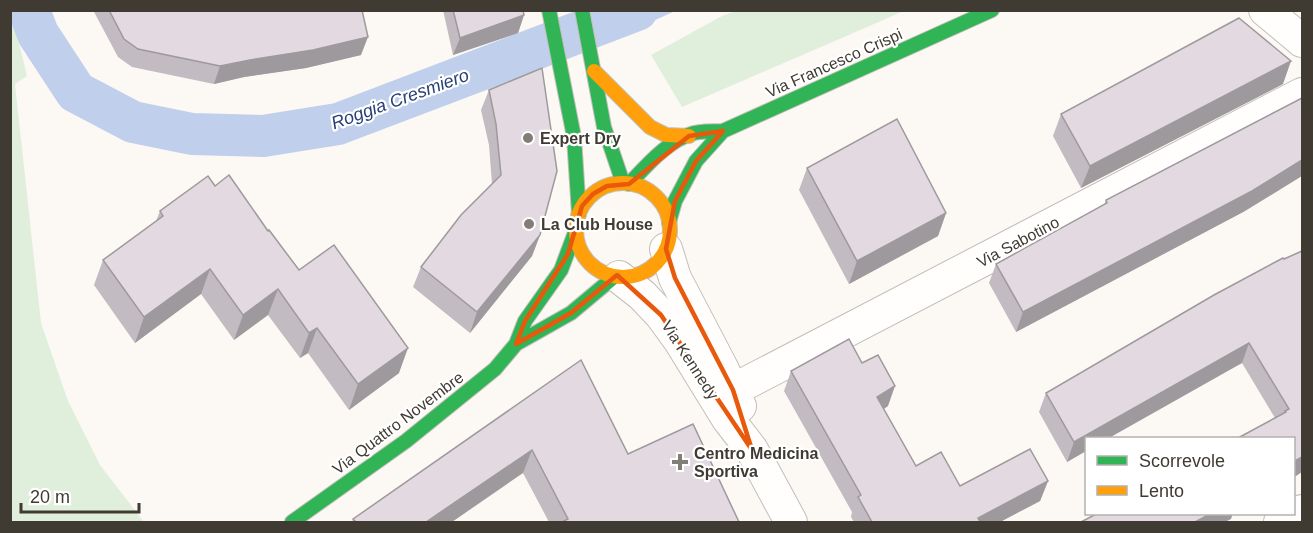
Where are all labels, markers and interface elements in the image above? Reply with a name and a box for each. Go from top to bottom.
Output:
street label: Via Francesco Crispi [763,25,905,101]
water label: Roggia Cresmiero [328,65,472,133]
place label: Expert Dry [540,130,621,147]
marker: Expert Dry [521,131,535,145]
street label: Via Sabotino [974,213,1062,271]
place label: La Club House [541,216,653,233]
marker: La Club House [522,217,536,231]
street label: Via Kennedy [658,317,722,403]
street label: Via Quattro Novembre [329,368,467,478]
legend [1085,437,1295,515]
place label: Centro Medicina Sportiva [694,445,819,480]
text: Scorrevole [1139,451,1225,471]
marker: Centro Medicina Sportiva [671,453,689,471]
scale bar [21,476,140,514]
text: Lento [1139,481,1184,501]
text: 20 m [30,487,70,507]

